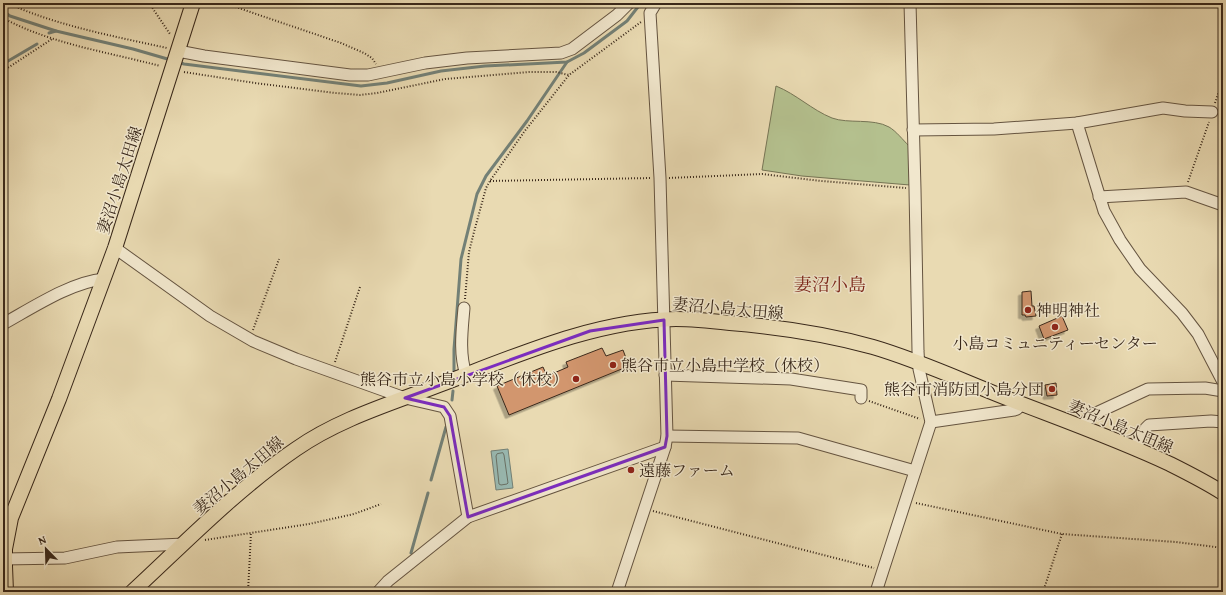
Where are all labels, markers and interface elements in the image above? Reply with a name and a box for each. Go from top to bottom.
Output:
street label: 妻沼小島太田線 [90,123,148,237]
district label: 妻沼小島 [794,271,866,298]
street label: 妻沼小島太田線 [671,291,785,325]
place label: 神明神社 [1036,298,1100,322]
marker: 神明神社 [1023,305,1033,315]
marker: 小島コミュニティーセンター [1050,322,1060,332]
place label: 小島コミュニティーセンター [952,331,1158,355]
place label: 熊谷市立小島中学校（休校） [621,353,829,377]
marker: 熊谷市立小島中学校（休校） [608,360,618,370]
place label: 熊谷市立小島小学校（休校） [360,367,568,391]
marker: 熊谷市立小島小学校（休校） [571,374,581,384]
place label: 熊谷市消防団小島分団 [884,377,1044,401]
marker: 熊谷市消防団小島分団 [1047,384,1057,394]
street label: 妻沼小島太田線 [1065,393,1177,459]
street label: 妻沼小島太田線 [187,430,289,520]
place label: 遠藤ファーム [639,458,735,482]
marker: 遠藤ファーム [626,465,636,475]
north arrow [26,529,66,569]
text: N [36,531,49,549]

